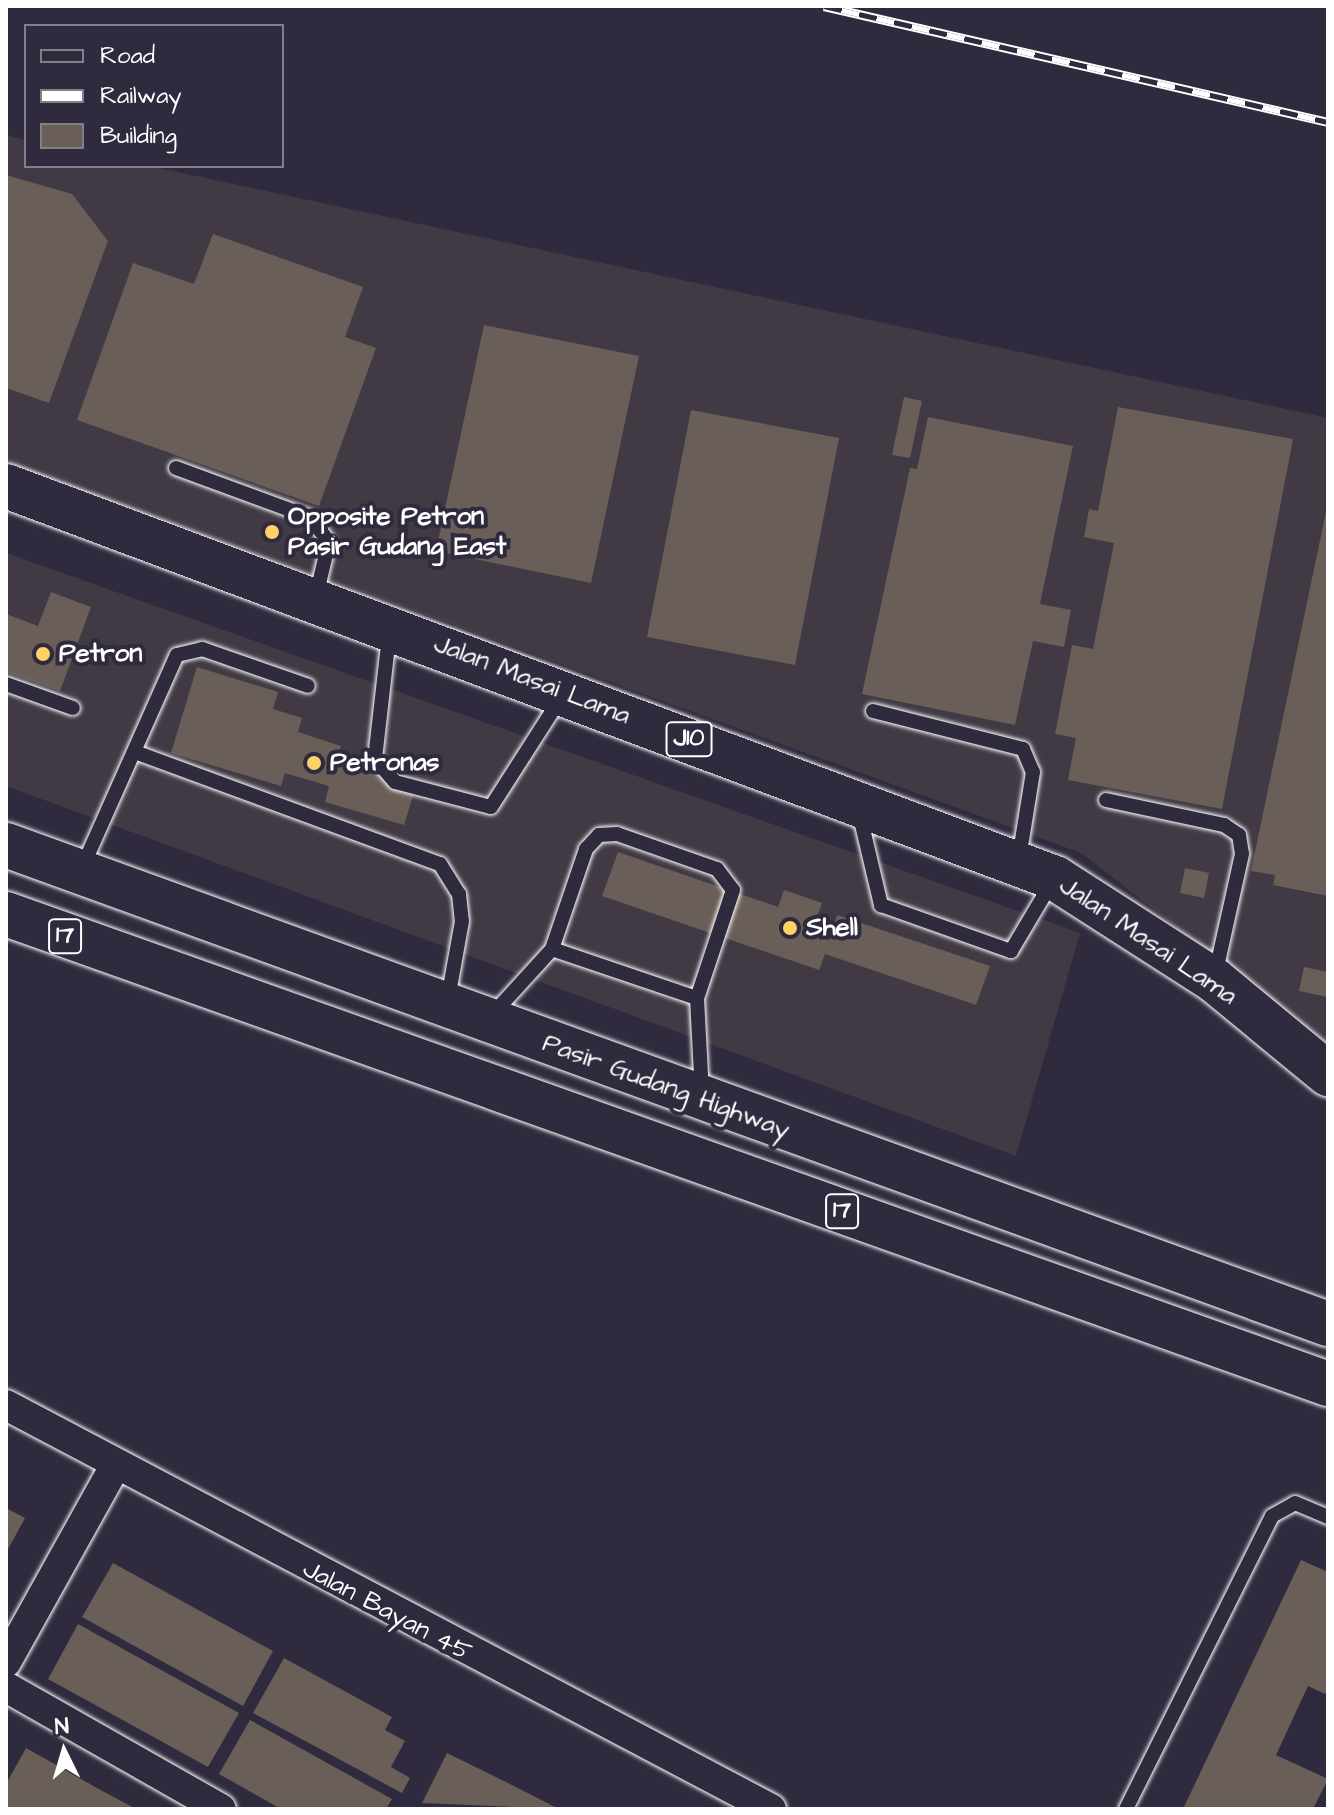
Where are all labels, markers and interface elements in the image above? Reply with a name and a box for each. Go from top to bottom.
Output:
legend [24,24,284,168]
text: Road [100,39,155,73]
text: Railway [100,79,182,113]
text: Building [100,119,177,153]
place label: Opposite Petron Pasir Gudang East [288,501,506,562]
marker: Opposite Petron Pasir Gudang East [263,523,281,541]
street label: Jalan Masai Lama [429,628,635,732]
place label: Petron [59,638,142,670]
marker: Petron [34,645,52,663]
road number: J10 [665,719,713,759]
place label: Petronas [330,747,439,779]
marker: Petronas [305,754,323,772]
street label: Jalan Masai Lama [1053,870,1243,1012]
place label: Shell [806,912,858,944]
road number: 17 [47,916,83,956]
marker: Shell [781,919,799,937]
street label: Pasir Gudang Highway [538,1028,794,1146]
road number: 17 [824,1191,860,1231]
street label: Jalan Bayan 45 [297,1553,477,1669]
north arrow [24,1711,104,1791]
text: N [54,1711,70,1743]

